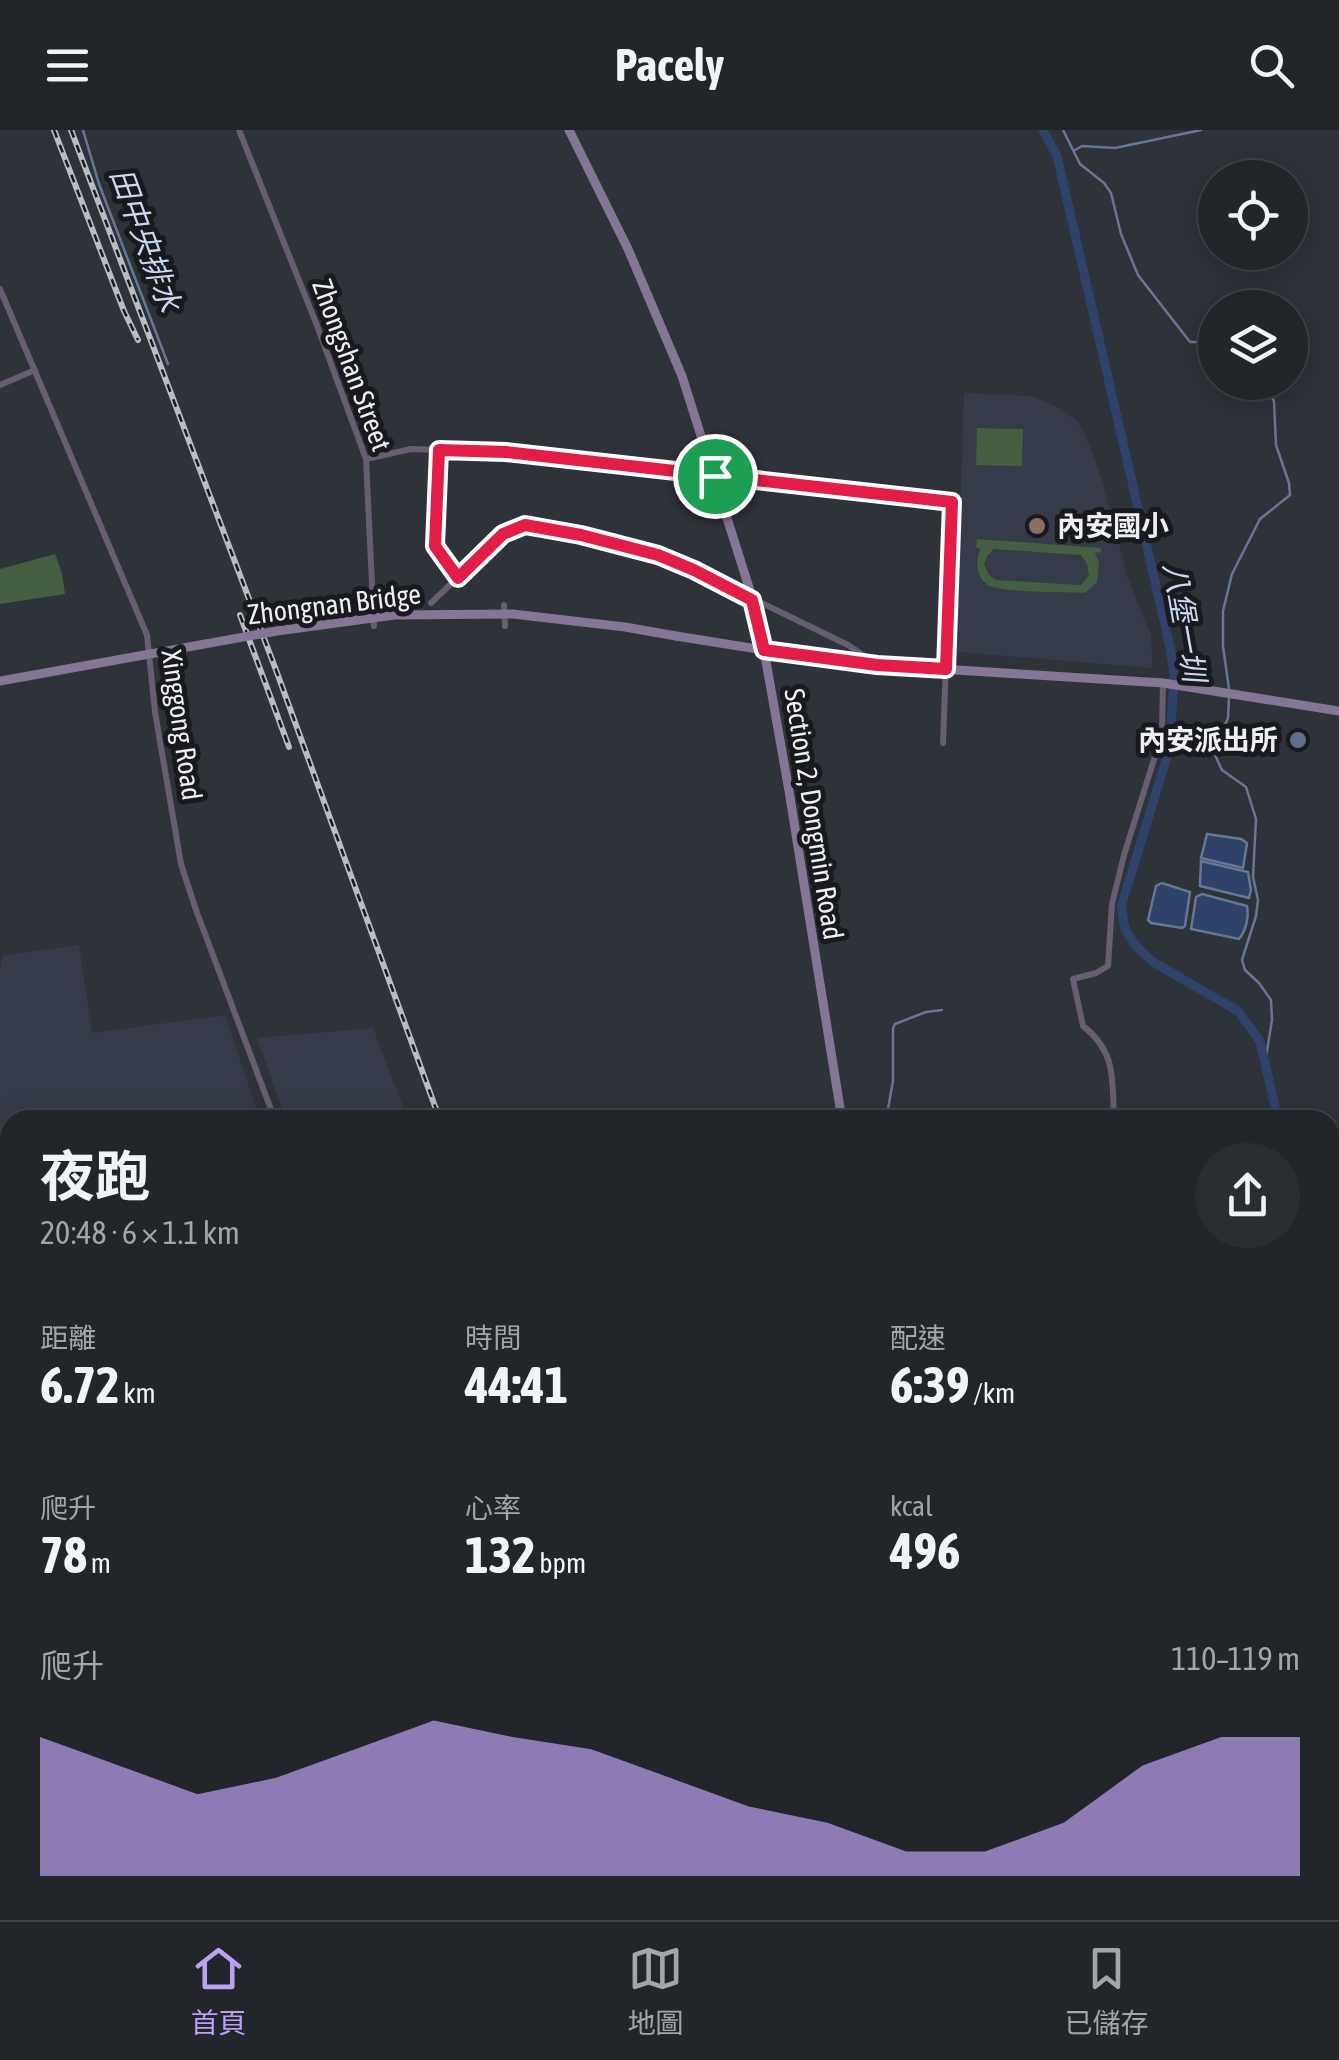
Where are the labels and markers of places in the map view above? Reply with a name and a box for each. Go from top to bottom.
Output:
pin [673,434,758,519]
place label: 內安國小 [1057,510,1169,542]
marker: 內安國小 [1026,515,1048,537]
place label: 內安派出所 [1138,724,1278,756]
marker: 內安派出所 [1287,729,1309,751]

